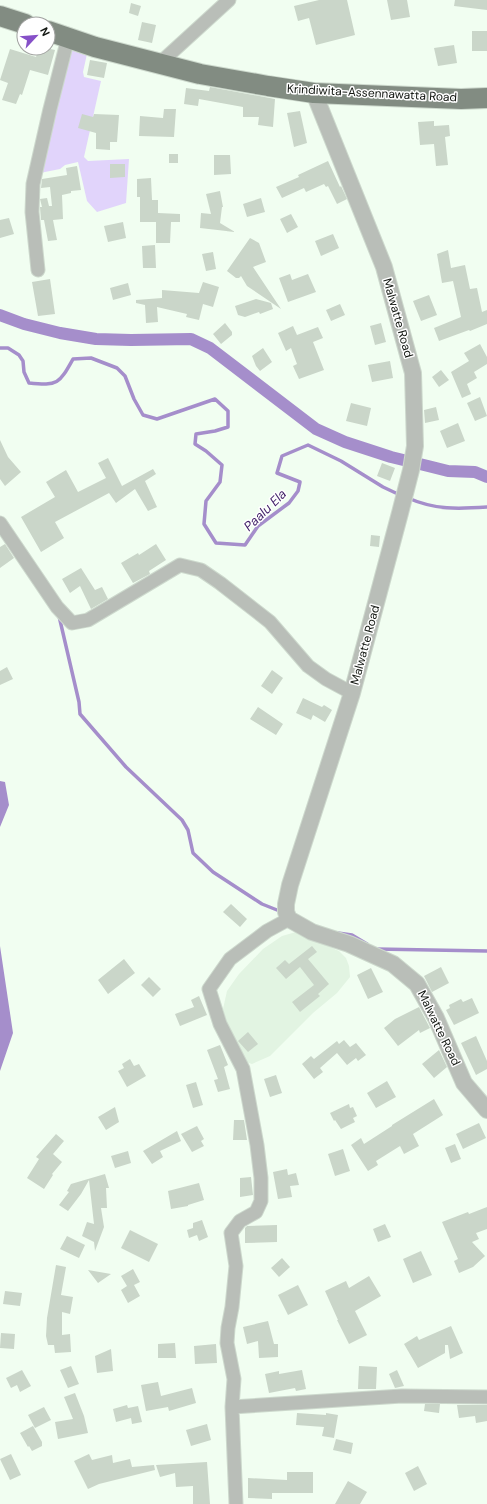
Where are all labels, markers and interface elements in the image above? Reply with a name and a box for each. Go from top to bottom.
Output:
north arrow [16,16,56,56]
text: N [37,25,53,38]
street label: Krindiwita-Assennawatta Road [286,81,458,105]
street label: Malwatte Road [379,276,417,360]
water label: Paalu Ela [240,485,290,535]
street label: Malwatte Road [347,603,383,687]
street label: Malwatte Road [414,988,464,1068]

